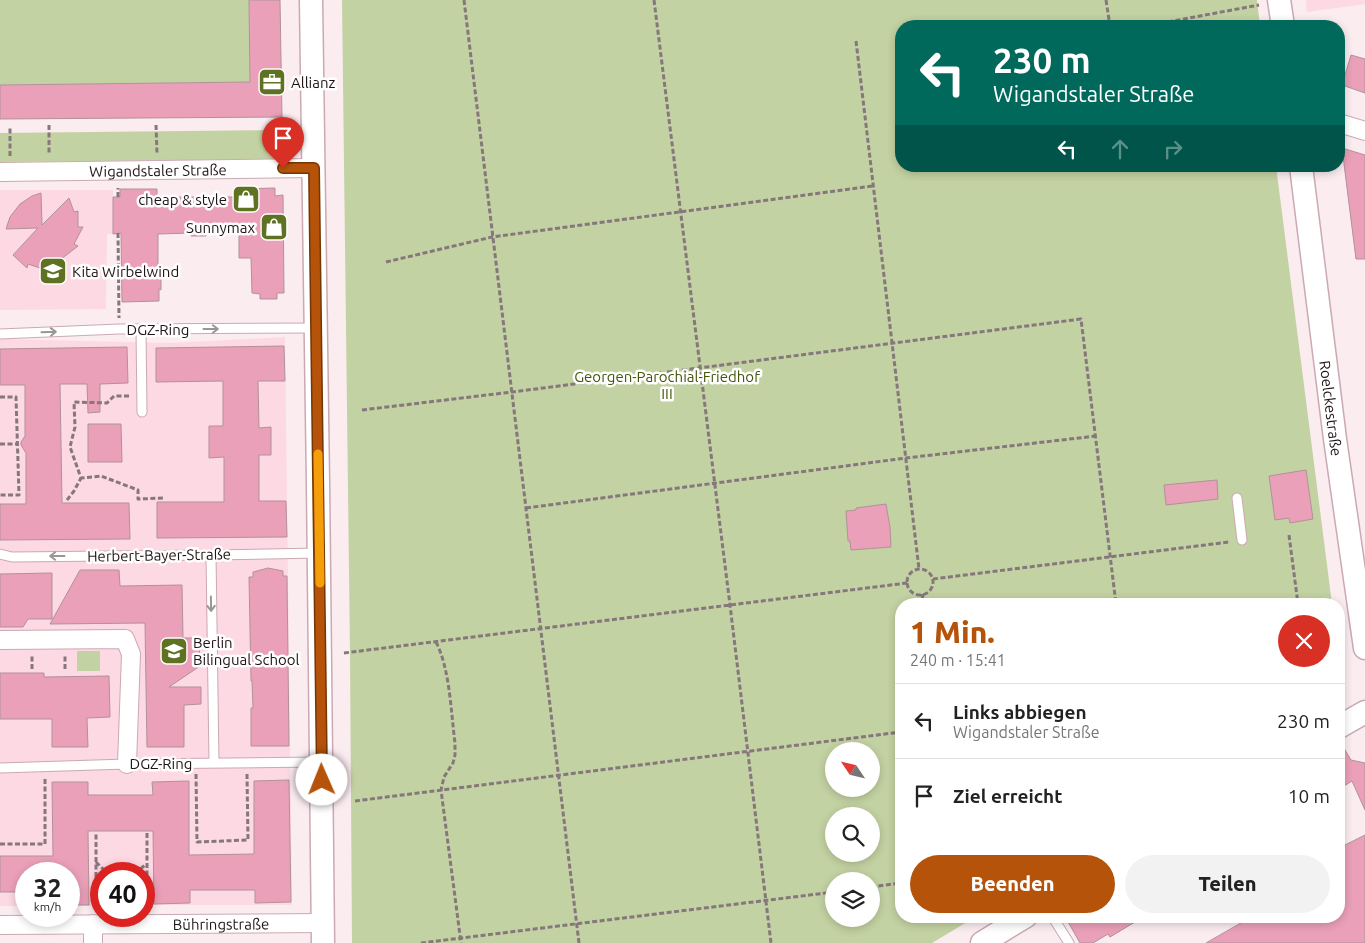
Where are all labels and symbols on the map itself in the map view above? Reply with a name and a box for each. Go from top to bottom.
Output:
office icon: Allianz [257,67,287,97]
place label: Allianz [291,74,336,91]
pin [262,117,304,168]
street label: Wigandstaler Straße [89,161,227,179]
shop icon: cheap & style [231,184,261,214]
place label: cheap & style [138,191,227,208]
shop icon: Sunnymax [259,212,289,242]
place label: Sunnymax [186,219,255,236]
school or university icon: Kita Wirbelwind [38,256,68,286]
place label: Kita Wirbelwind [72,263,179,280]
street label: DGZ-Ring [127,321,189,338]
one-way arrow [203,324,219,333]
one-way arrow [40,327,56,336]
street label: Roelckestraße [1317,359,1346,457]
park label: Georgen-Parochial-Friedhof III [574,368,760,402]
street label: Herbert-Bayer-Straße [87,545,231,565]
one-way arrow [49,551,66,561]
one-way arrow [207,596,216,612]
place label: Berlin Bilingual School [193,634,300,668]
school or university icon: Berlin Bilingual School [159,636,189,666]
north arrow [825,742,880,798]
position arrow [295,753,347,805]
street label: DGZ-Ring [130,755,192,772]
speed limit sign: 40 [90,862,155,927]
street label: Bühringstraße [173,915,269,932]

